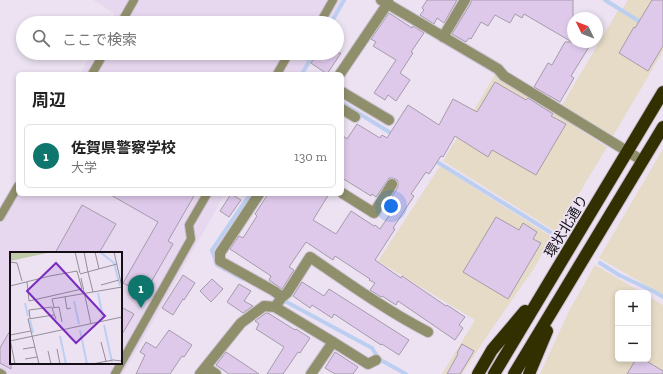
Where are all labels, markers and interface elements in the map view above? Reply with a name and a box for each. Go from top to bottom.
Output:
north arrow [567,12,603,48]
search box [16,16,344,60]
icon: search [30,27,52,49]
text: ここで検索 [62,31,137,49]
text: 周辺 [32,90,66,110]
text: 佐賀県警察学校 [71,139,176,157]
text: 1 [43,149,49,164]
text: 130 m [294,149,327,164]
text: 大学 [71,160,97,175]
street label: 環状北通り [541,192,592,261]
your location [381,196,401,216]
inset map [10,252,122,364]
pin: 1 [128,275,154,308]
map controls [615,290,651,362]
button: + [615,290,651,326]
button: − [615,326,651,362]

